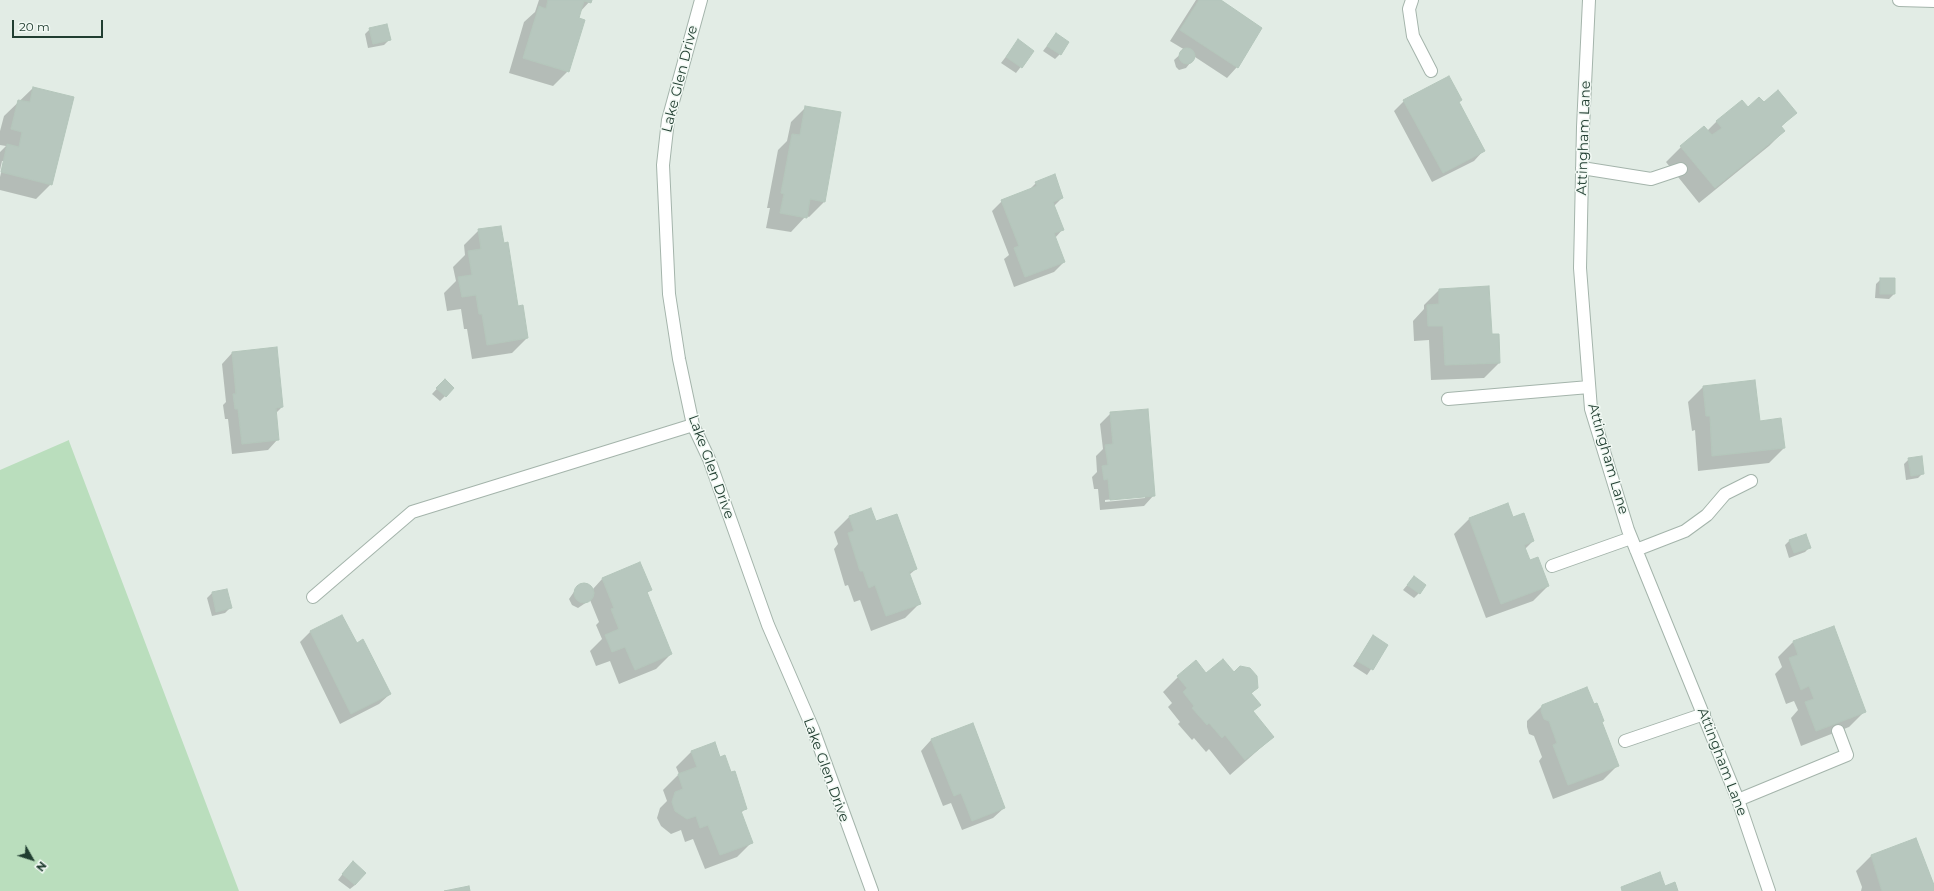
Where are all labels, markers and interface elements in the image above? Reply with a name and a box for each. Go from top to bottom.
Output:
scale bar [14,12,105,38]
text: 20 m [19,19,50,34]
street label: Lake Glen Drive [659,24,701,134]
street label: Attingham Lane [1574,80,1594,196]
street label: Attingham Lane [1584,402,1632,516]
street label: Lake Glen Drive [684,413,738,521]
street label: Attingham Lane [1694,705,1750,819]
street label: Lake Glen Drive [799,716,853,824]
north arrow [12,839,52,879]
text: N [33,859,50,874]

